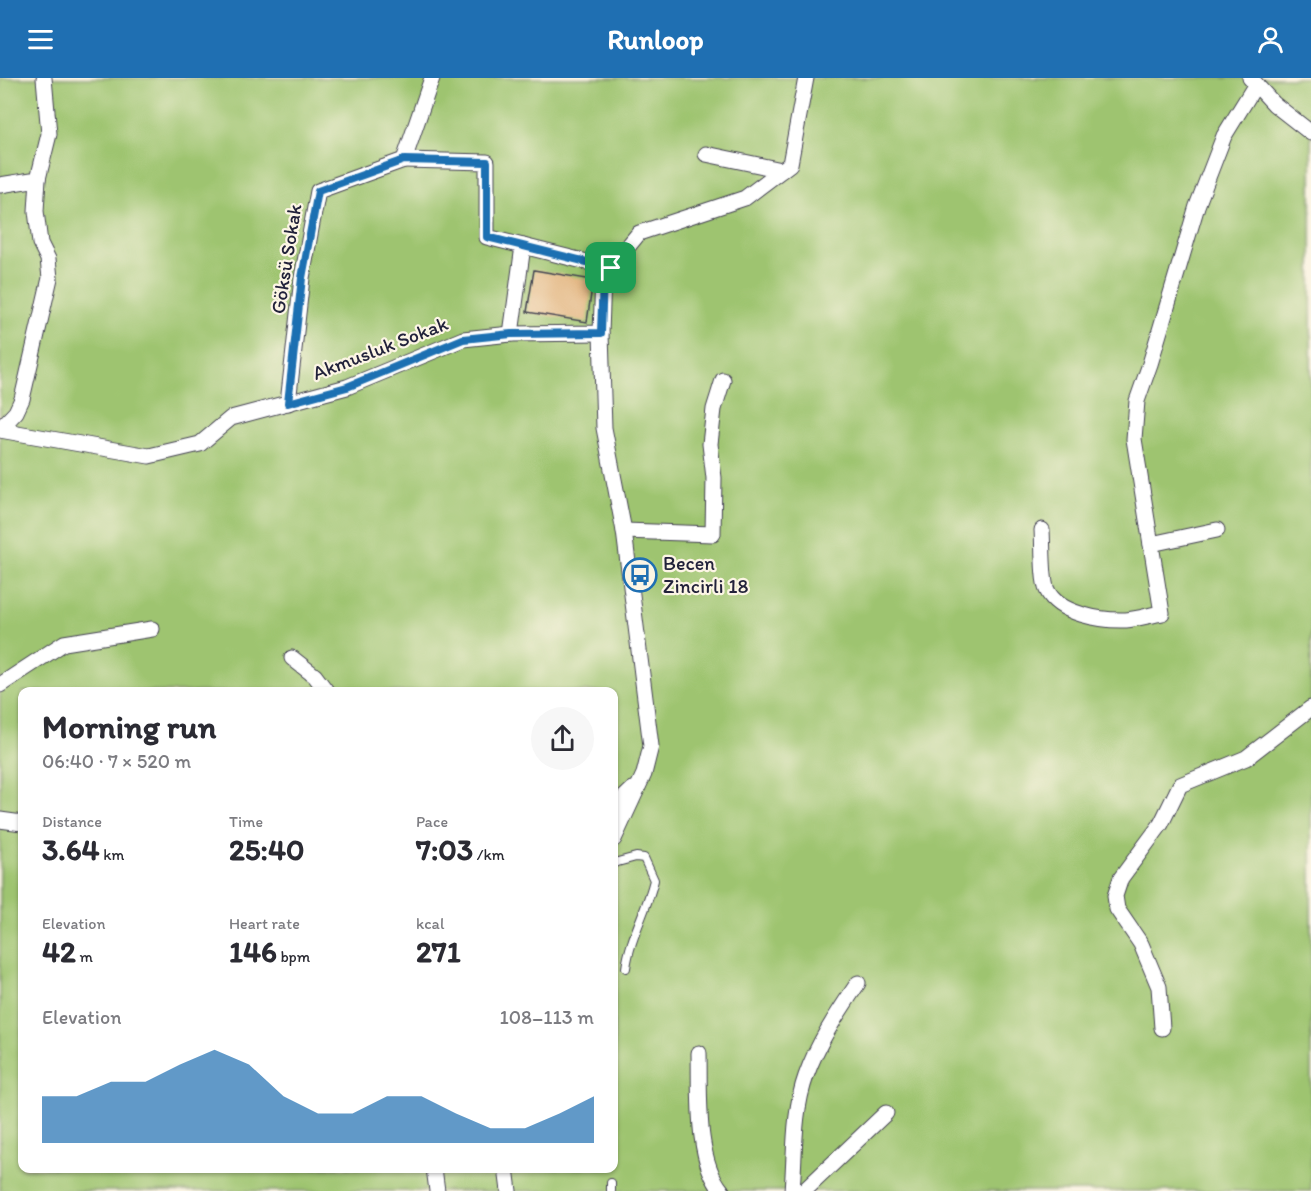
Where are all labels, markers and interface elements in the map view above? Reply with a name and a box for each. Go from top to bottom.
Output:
icon: menu [24,23,57,56]
text: Runloop [608,23,703,56]
icon: person [1254,23,1287,56]
street label: Göksü Sokak [265,202,307,316]
pin [585,242,636,293]
icon: arrive [594,251,627,284]
street label: Akmusluk Sokak [309,311,452,385]
place label: Becen Zincirli 18 [663,551,748,598]
bus stop icon: Becen Zincirli 18 [622,557,658,593]
text: Morning run [42,707,217,746]
button: share [531,707,594,770]
text: 06:40 · 7 × 520 m [42,749,191,773]
text: Distance [42,812,102,831]
text: Time [229,812,263,831]
text: Pace [416,812,448,831]
text: 3.64 [42,831,100,868]
text: 25:40 [229,831,304,868]
text: 7:03 [416,831,473,868]
text: km [100,845,124,864]
text: /km [473,845,505,864]
text: Elevation [42,914,106,933]
text: Heart rate [229,914,300,933]
text: kcal [416,914,444,933]
text: 42 [42,933,76,970]
text: 146 [229,933,277,970]
text: 271 [416,933,461,970]
text: m [76,947,93,966]
text: bpm [277,947,310,966]
text: Elevation [42,1005,121,1029]
text: 108–113 m [500,1005,594,1029]

